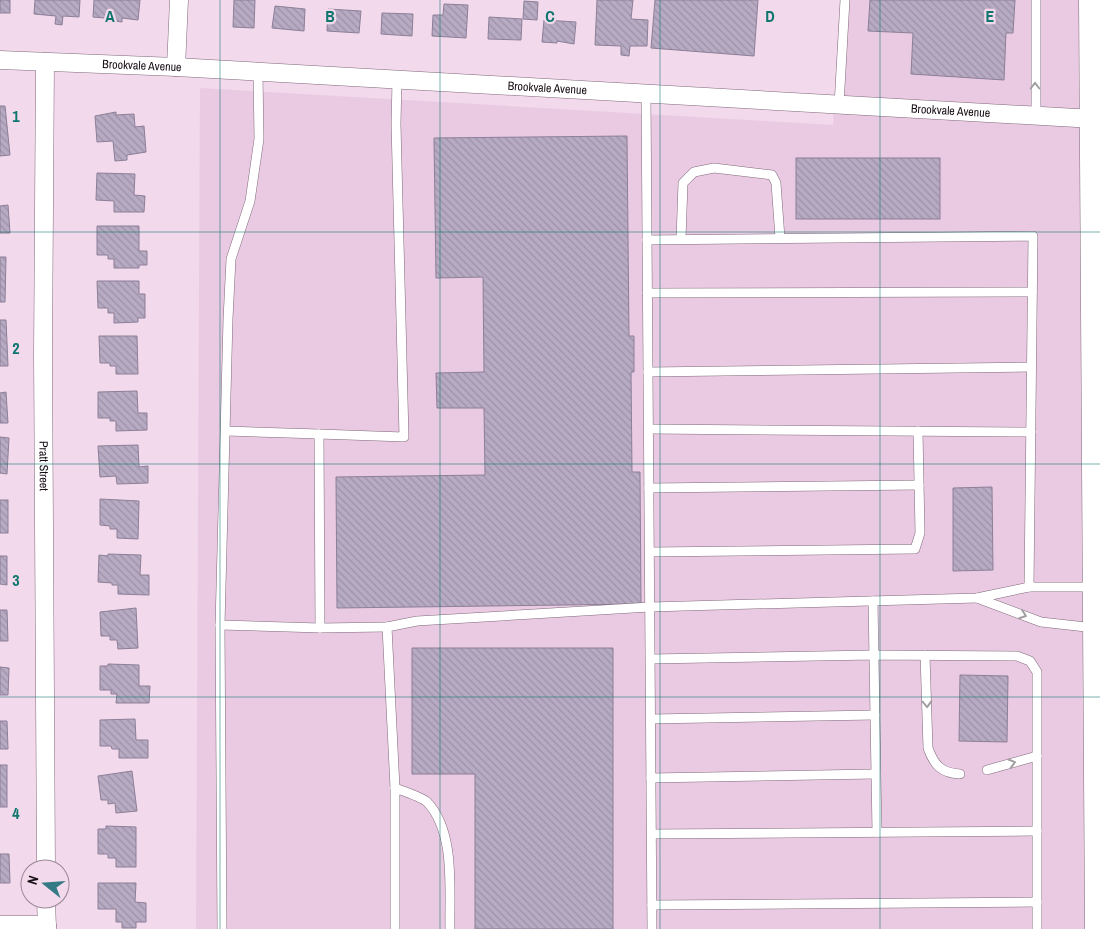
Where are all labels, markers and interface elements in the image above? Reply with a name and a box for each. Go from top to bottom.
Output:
text: A [105,5,115,27]
text: B [325,5,335,27]
text: C [545,5,555,27]
text: D [765,5,775,27]
text: E [986,5,995,27]
street label: Brookvale Avenue [102,56,182,75]
street label: Brookvale Avenue [507,78,587,98]
one-way arrow [1030,82,1040,90]
street label: Brookvale Avenue [911,101,991,121]
text: 1 [12,105,20,127]
text: 2 [12,337,20,359]
street label: Pratt Street [36,441,52,491]
text: 3 [12,569,20,591]
one-way arrow [1018,609,1026,619]
one-way arrow [922,700,932,708]
one-way arrow [1007,759,1015,769]
text: 4 [12,802,20,824]
north arrow [20,859,70,909]
text: N [23,874,42,887]

